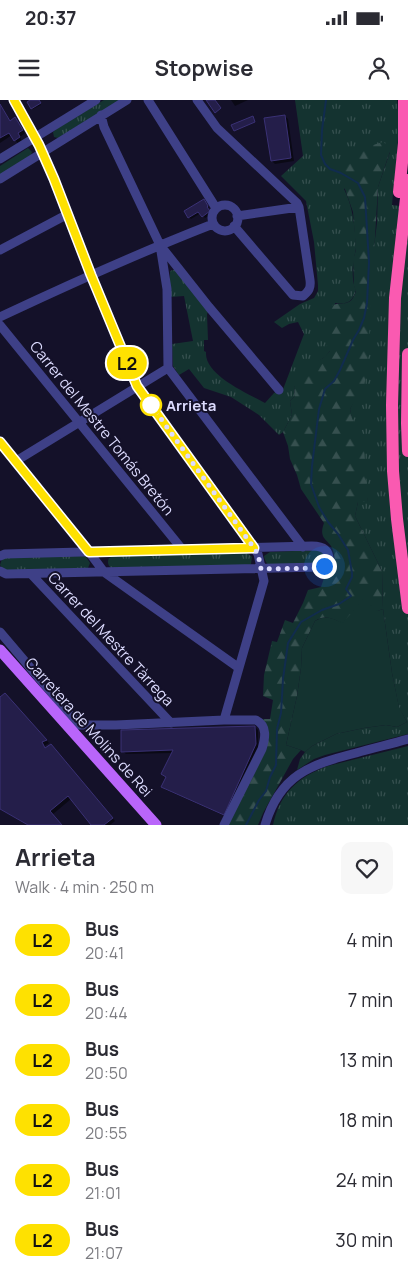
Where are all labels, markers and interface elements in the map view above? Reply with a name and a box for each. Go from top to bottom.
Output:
text: 20:37 [25,5,77,31]
text: Stopwise [154,53,254,83]
icon: menu [15,54,43,82]
icon: person [365,54,393,82]
street label: Carrer del Mestre Tomás Bretón [25,336,179,520]
line badge: L2 [104,347,150,379]
text: L2 [117,351,137,375]
marker: Arrieta [140,394,162,416]
place label: Arrieta [166,395,216,416]
your location [312,554,337,579]
street label: Carrer del Mestre Tàrrega [43,567,179,711]
street label: Carretera de Molins de Rei [21,653,157,801]
text: Arrieta [15,840,96,873]
button: heart [341,842,393,894]
text: Walk · 4 min · 250 m [15,876,154,898]
text: Bus [85,916,119,942]
text: 4 min [346,927,393,953]
text: L2 [32,928,53,952]
text: 20:41 [85,942,124,964]
text: Bus [85,976,119,1002]
text: 7 min [348,987,393,1013]
text: L2 [32,988,53,1012]
text: 20:44 [85,1002,128,1024]
text: Bus [85,1036,119,1062]
text: 13 min [339,1047,393,1073]
text: L2 [32,1048,53,1072]
text: 20:50 [85,1062,128,1084]
text: Bus [85,1096,119,1122]
text: 18 min [339,1107,393,1133]
text: L2 [32,1108,53,1132]
text: 20:55 [85,1122,127,1144]
text: Bus [85,1156,119,1182]
text: 24 min [336,1167,393,1193]
text: L2 [32,1168,53,1192]
text: 21:01 [85,1182,121,1204]
text: Bus [85,1216,119,1242]
text: 30 min [335,1227,393,1253]
text: L2 [32,1228,53,1252]
text: 21:07 [85,1242,123,1264]

